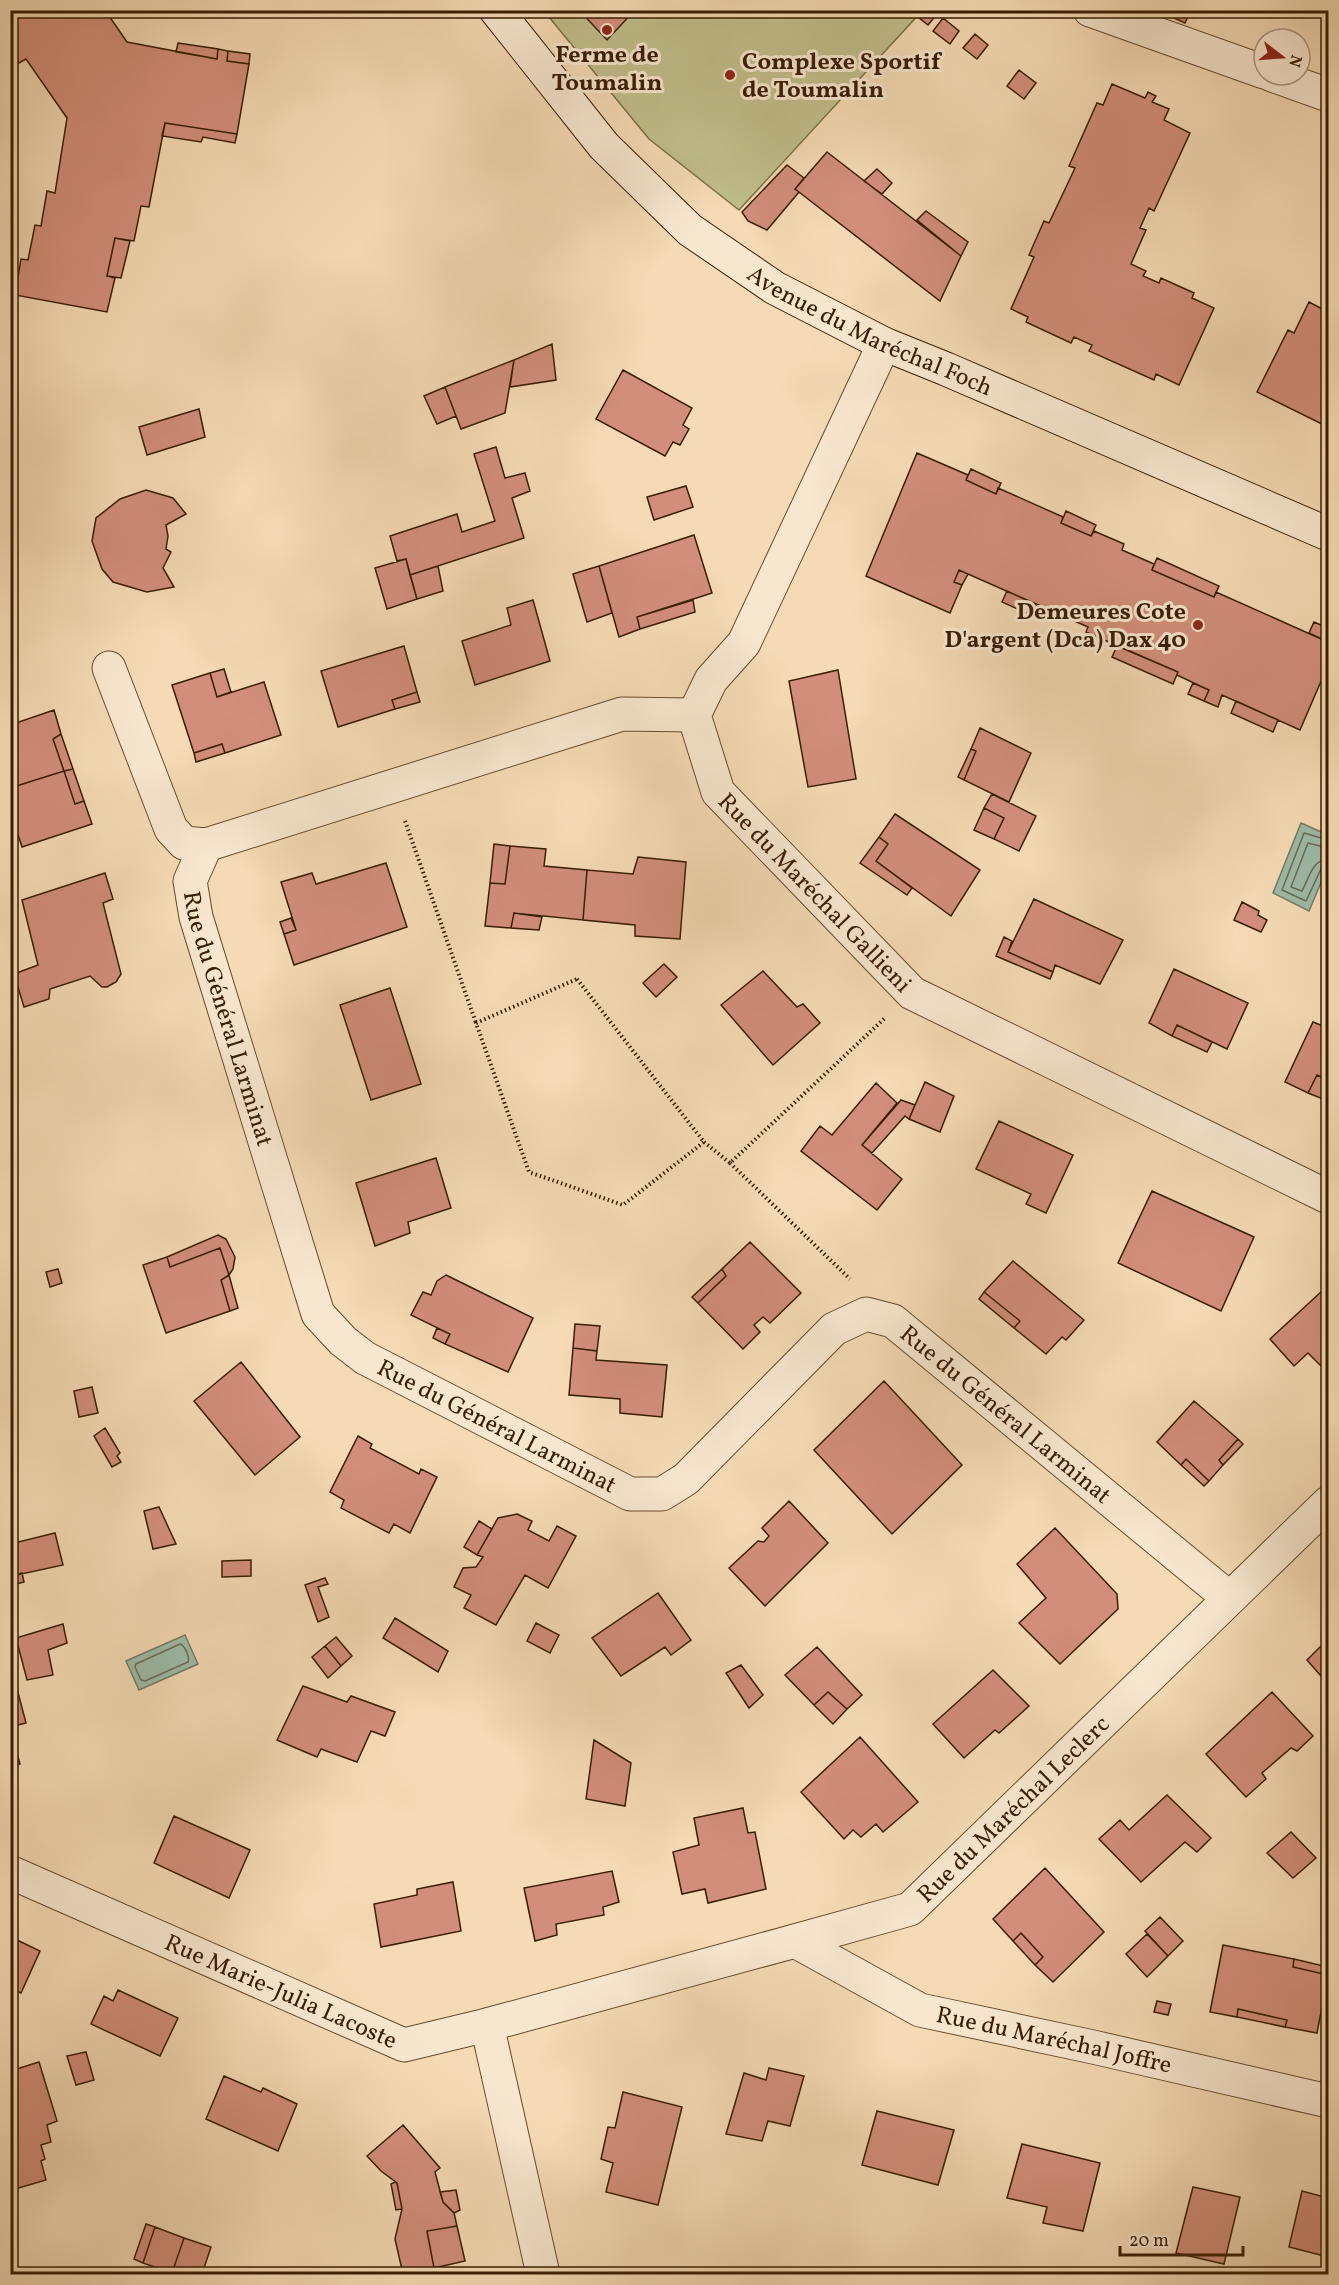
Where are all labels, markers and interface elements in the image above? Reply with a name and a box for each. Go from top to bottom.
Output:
marker: Ferme de Toumalin [600,23,614,37]
north arrow [1252,27,1312,87]
place label: Ferme de Toumalin [552,39,663,101]
place label: Complexe Sportif de Toumalin [742,46,943,108]
text: N [1282,52,1307,70]
marker: Complexe Sportif de Toumalin [723,68,737,82]
street label: Avenue du Maréchal Foch [739,259,997,406]
place label: Demeures Cote D'argent (Dca) Dax 40 [945,596,1186,658]
marker: Demeures Cote D'argent (Dca) Dax 40 [1191,618,1205,632]
street label: Rue du Maréchal Gallieni [709,786,918,1002]
street label: Rue du Général Larminat [173,889,281,1151]
street label: Rue du Général Larminat [892,1318,1118,1513]
street label: Rue du Général Larminat [371,1352,622,1503]
street label: Rue du Maréchal Leclerc [911,1709,1118,1912]
street label: Rue Marie-Julia Lacoste [159,1927,402,2059]
street label: Rue du Maréchal Joffre [933,1999,1175,2084]
scale bar [1120,2219,1243,2257]
text: 20 m [1129,2229,1169,2254]

